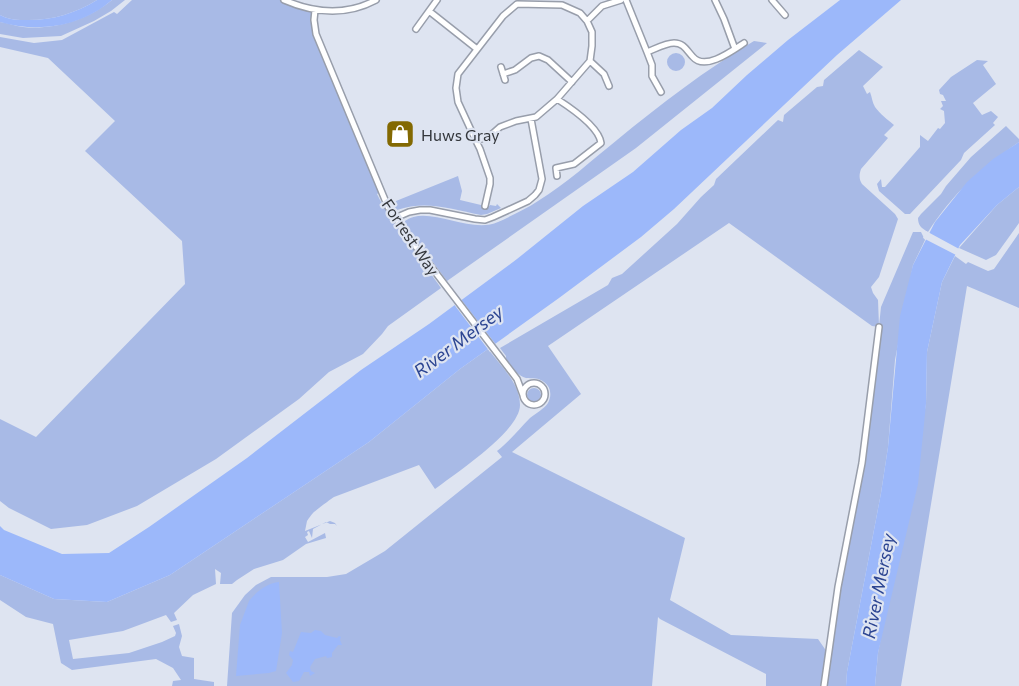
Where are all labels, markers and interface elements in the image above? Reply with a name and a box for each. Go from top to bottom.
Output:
shop icon: Huws Gray [384,118,416,150]
place label: Huws Gray [421,125,499,144]
street label: Forrest Way [378,195,444,279]
water label: River Mersey [409,300,508,382]
water label: River Mersey [857,531,899,640]

